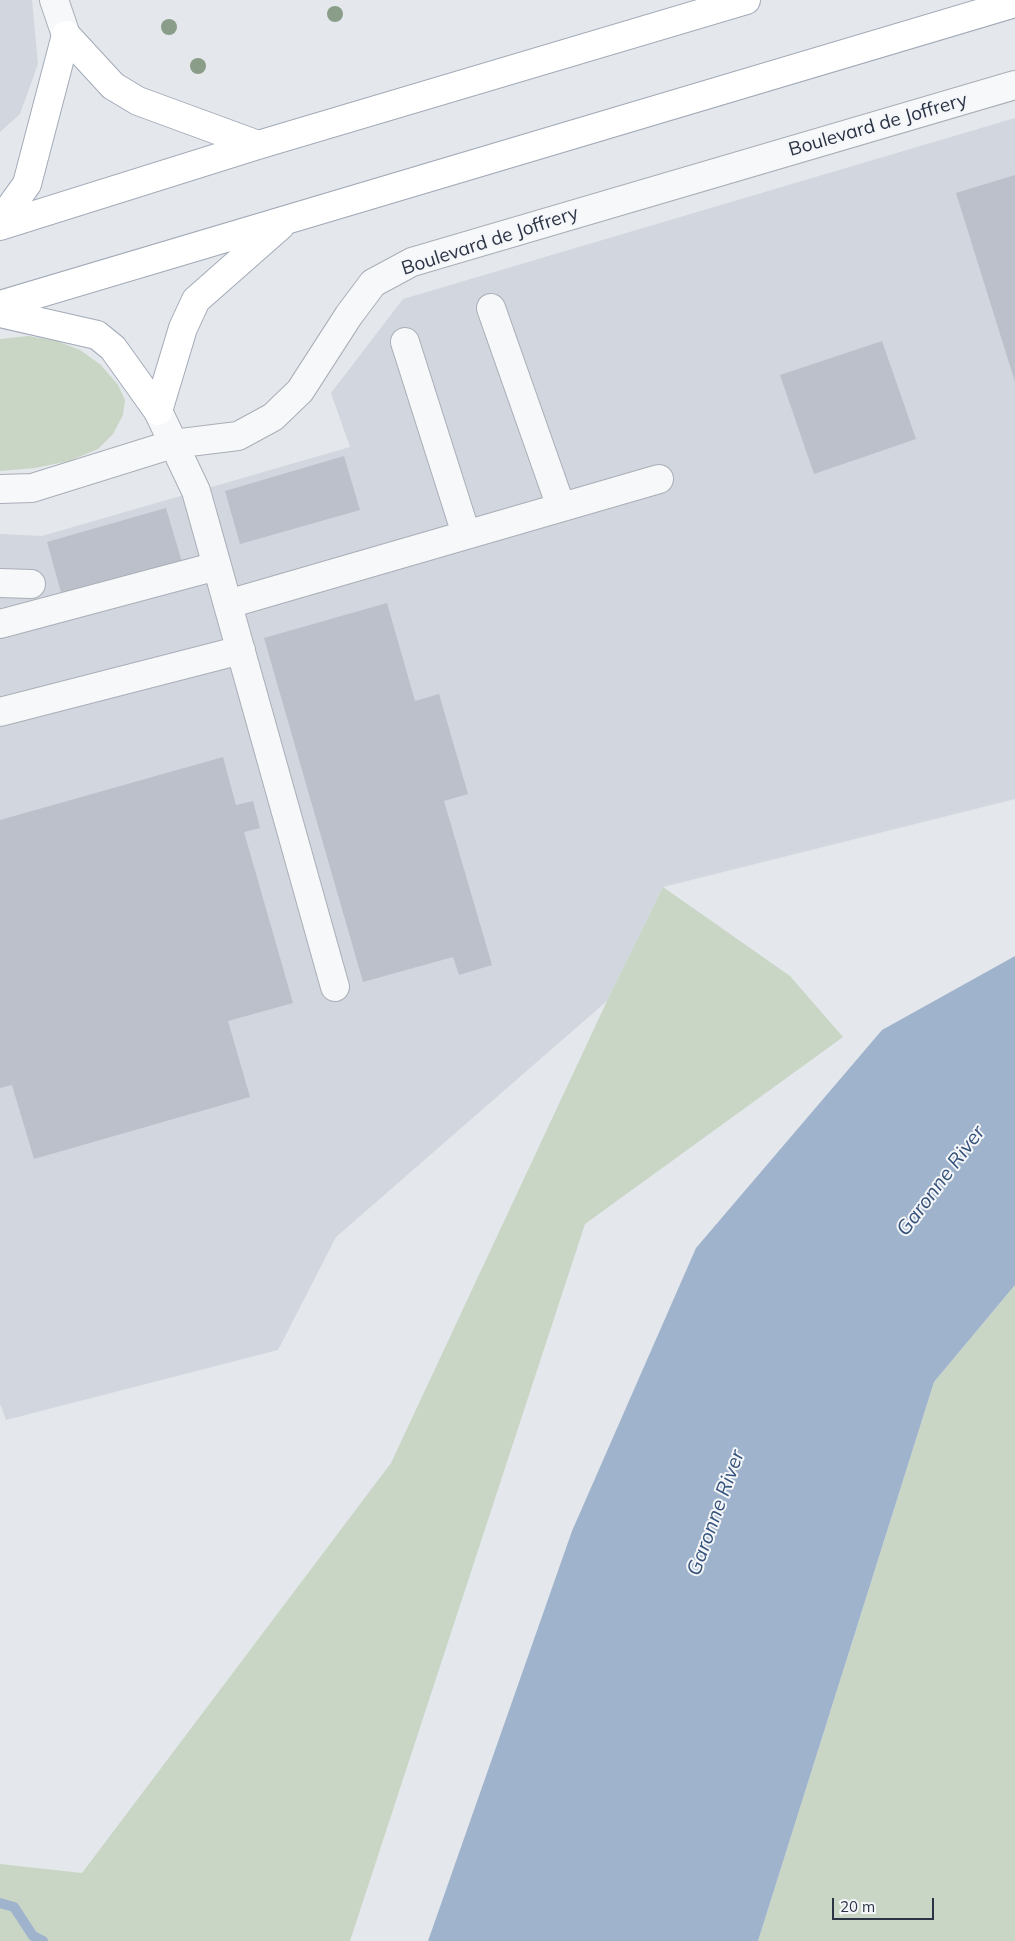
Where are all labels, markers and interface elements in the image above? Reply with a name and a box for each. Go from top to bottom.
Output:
street label: Boulevard de Joffrery [786,89,970,161]
street label: Boulevard de Joffrery [399,202,581,280]
water label: Garonne River [892,1121,990,1241]
water label: Garonne River [682,1447,750,1579]
scale bar [835,1888,938,1920]
text: 20 m [840,1897,875,1916]

